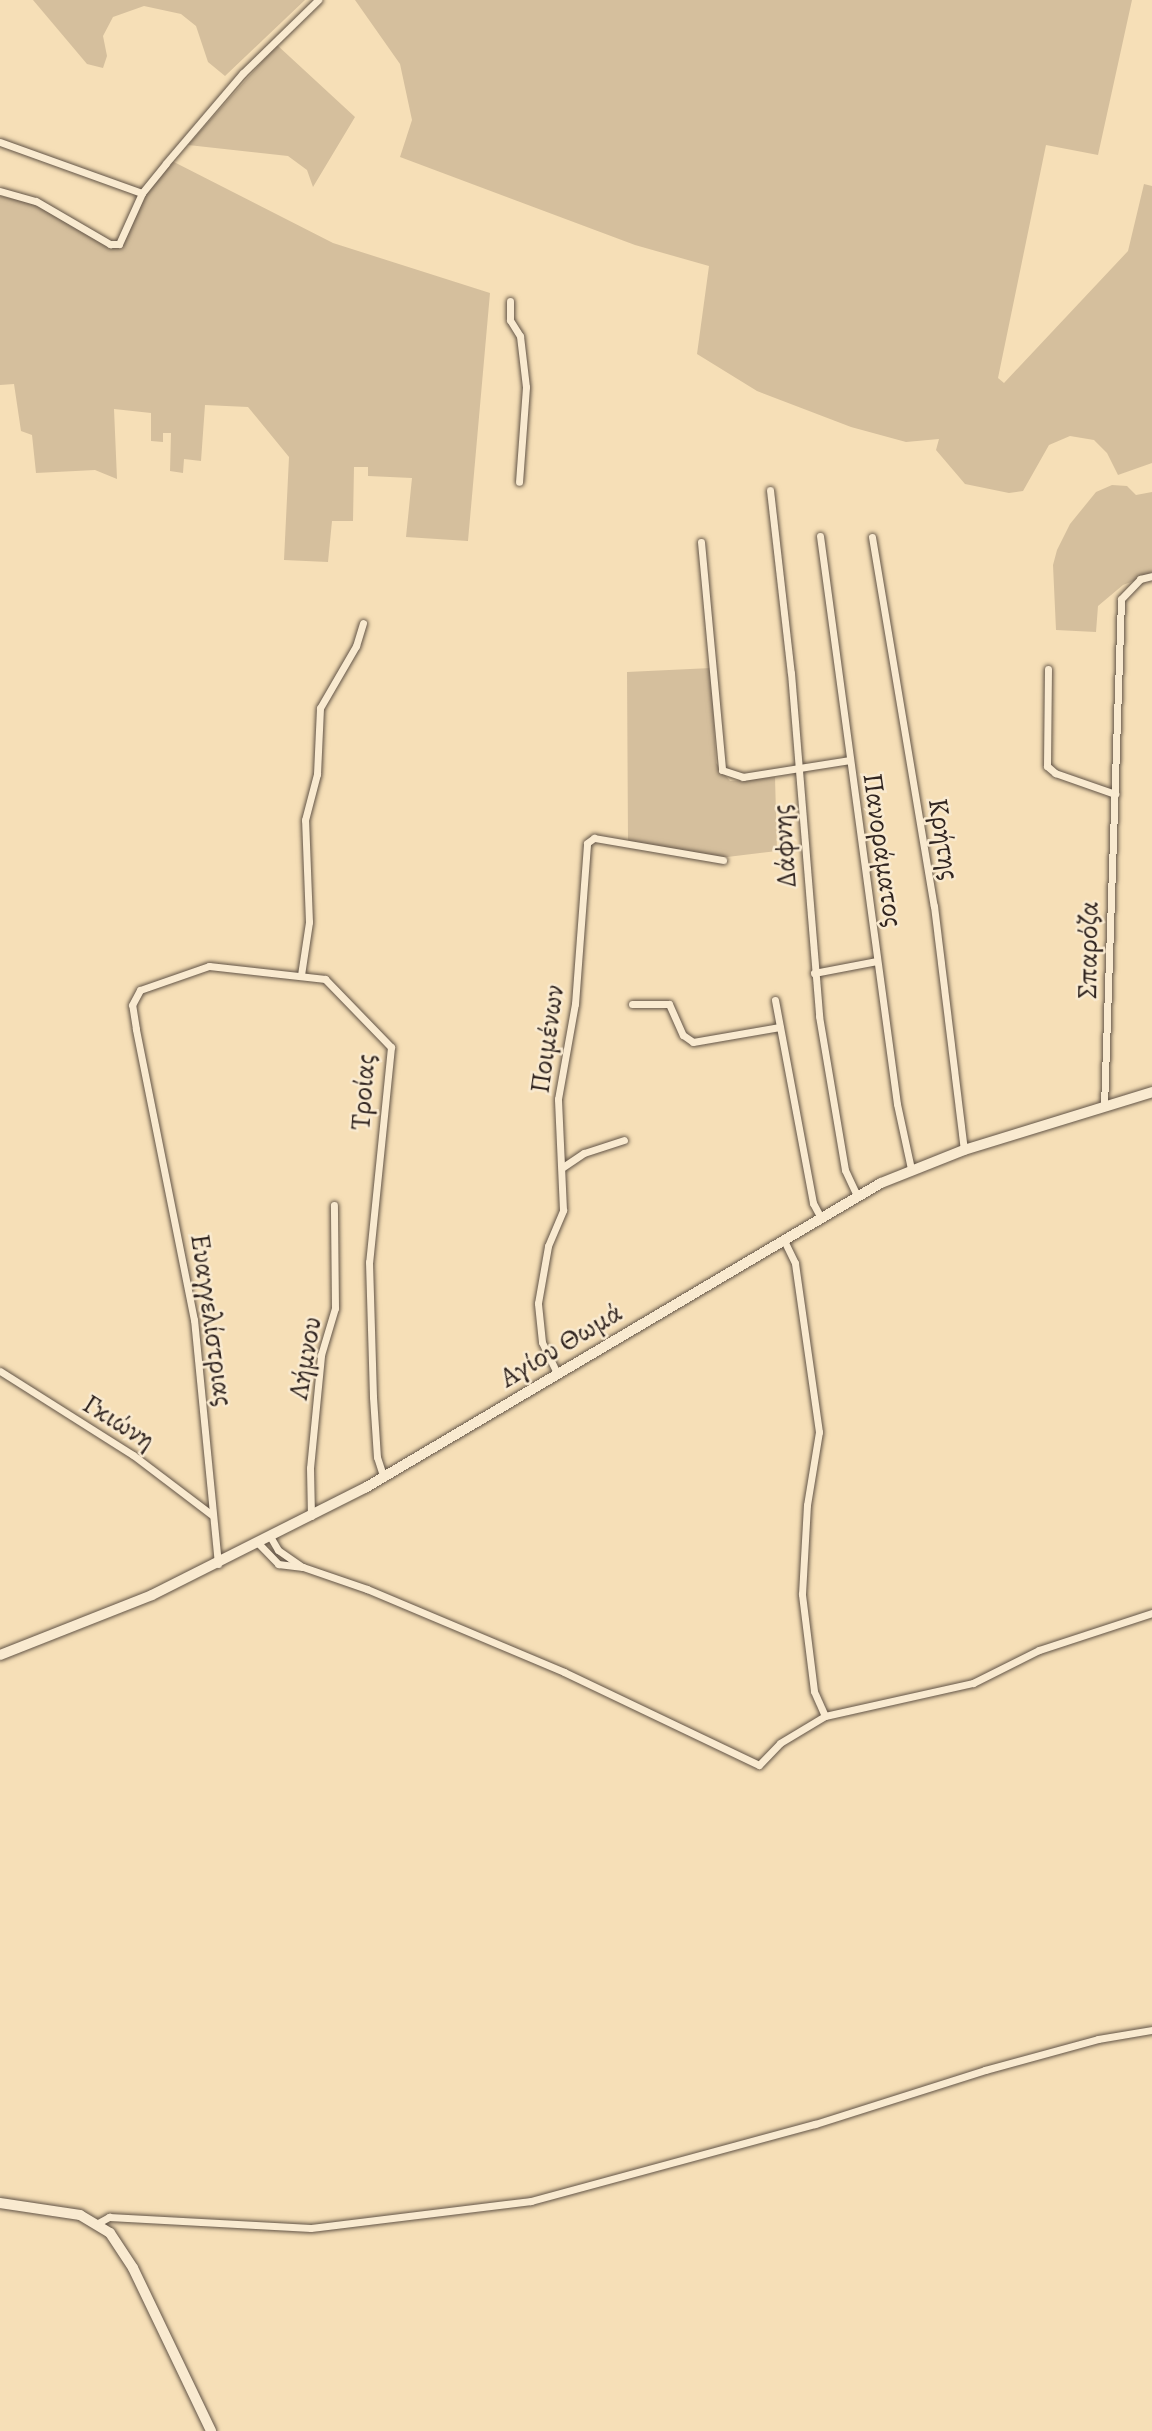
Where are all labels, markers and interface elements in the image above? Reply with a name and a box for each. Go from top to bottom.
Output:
street label: Πανοράματος [856,771,910,929]
street label: Κρήτης [921,796,967,882]
street label: Δάφνης [764,803,804,889]
street label: Σπαρόζα [1070,901,1106,999]
street label: Ποιμένων [523,983,571,1095]
street label: Τροίας [344,1053,382,1131]
street label: Ευαγγελίστριας [183,1232,241,1408]
street label: Αγίου Θωμά [494,1295,628,1395]
street label: Λήμνου [281,1314,329,1402]
street label: Γκιώνη [77,1387,161,1457]

